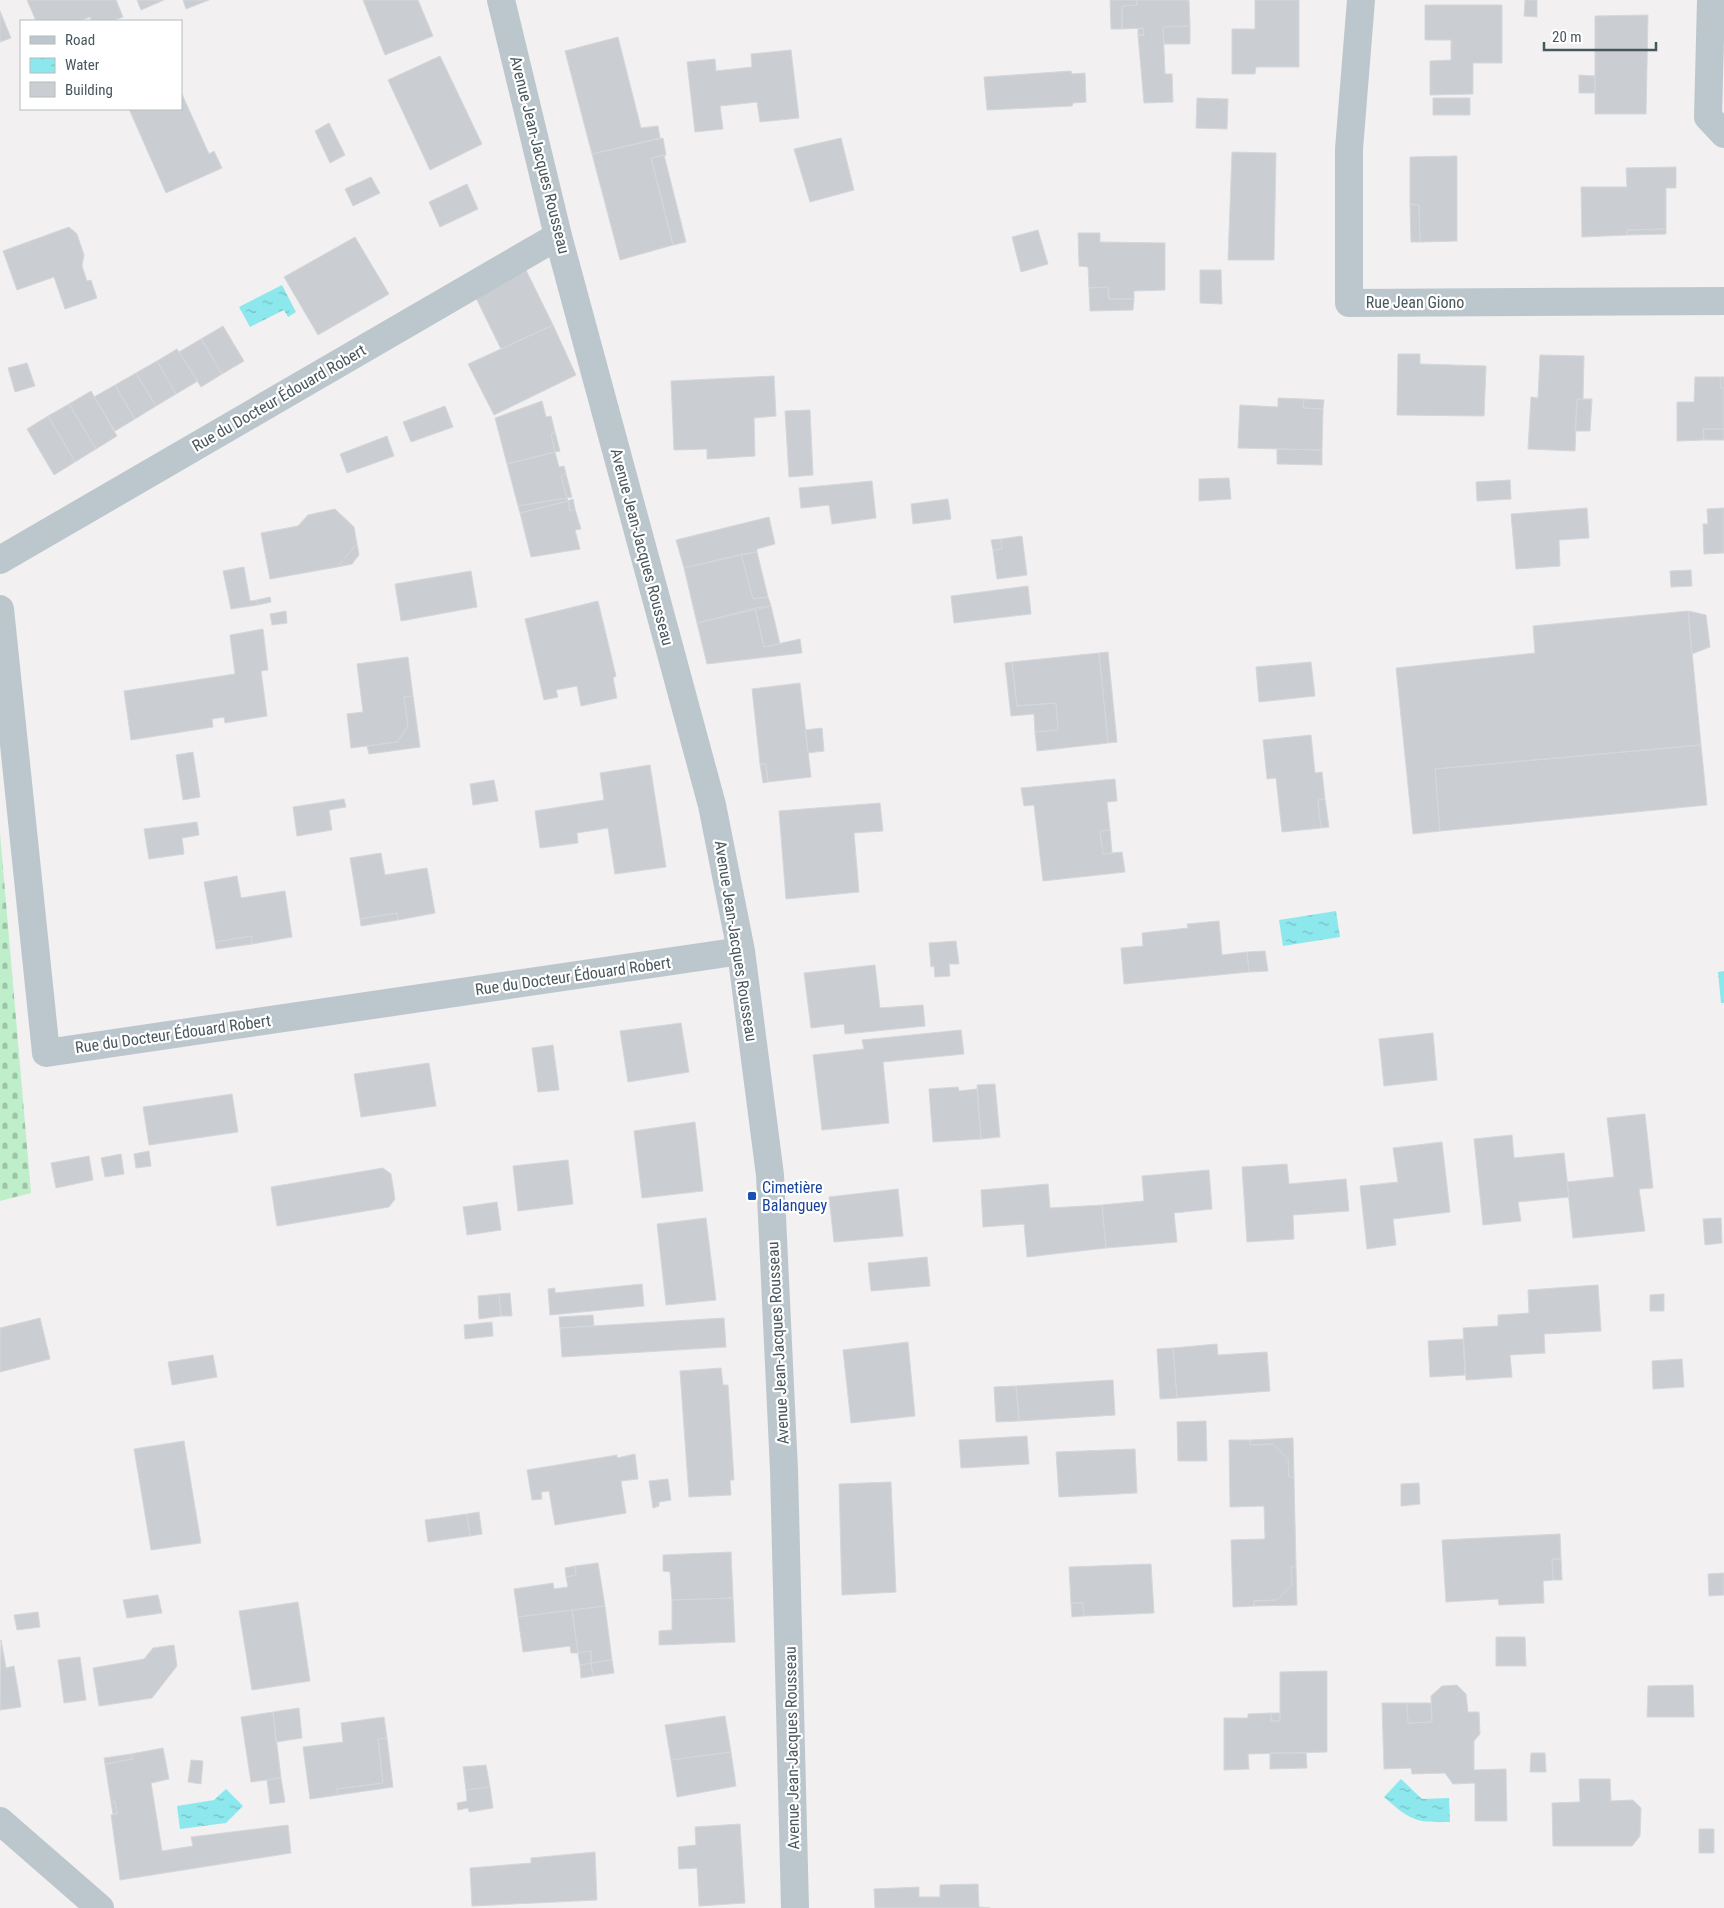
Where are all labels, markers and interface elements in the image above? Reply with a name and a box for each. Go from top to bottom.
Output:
legend [20,20,182,110]
scale bar [1544,20,1656,52]
text: 20 m [1552,28,1582,46]
text: Road [65,31,95,49]
street label: Avenue Jean-Jacques Rousseau [506,54,574,256]
text: Water [65,56,100,74]
text: Building [65,81,113,99]
street label: Rue Jean Giono [1366,293,1464,312]
street label: Rue du Docteur Édouard Robert [189,340,369,456]
street label: Avenue Jean-Jacques Rousseau [607,446,677,648]
street label: Avenue Jean-Jacques Rousseau [711,839,761,1043]
street label: Rue du Docteur Édouard Robert [474,953,672,999]
street label: Rue du Docteur Édouard Robert [74,1011,272,1057]
place label: Cimetière Balanguey [762,1178,828,1215]
marker: Cimetière Balanguey [746,1190,758,1202]
street label: Avenue Jean-Jacques Rousseau [763,1241,793,1445]
street label: Avenue Jean-Jacques Rousseau [781,1646,803,1850]

